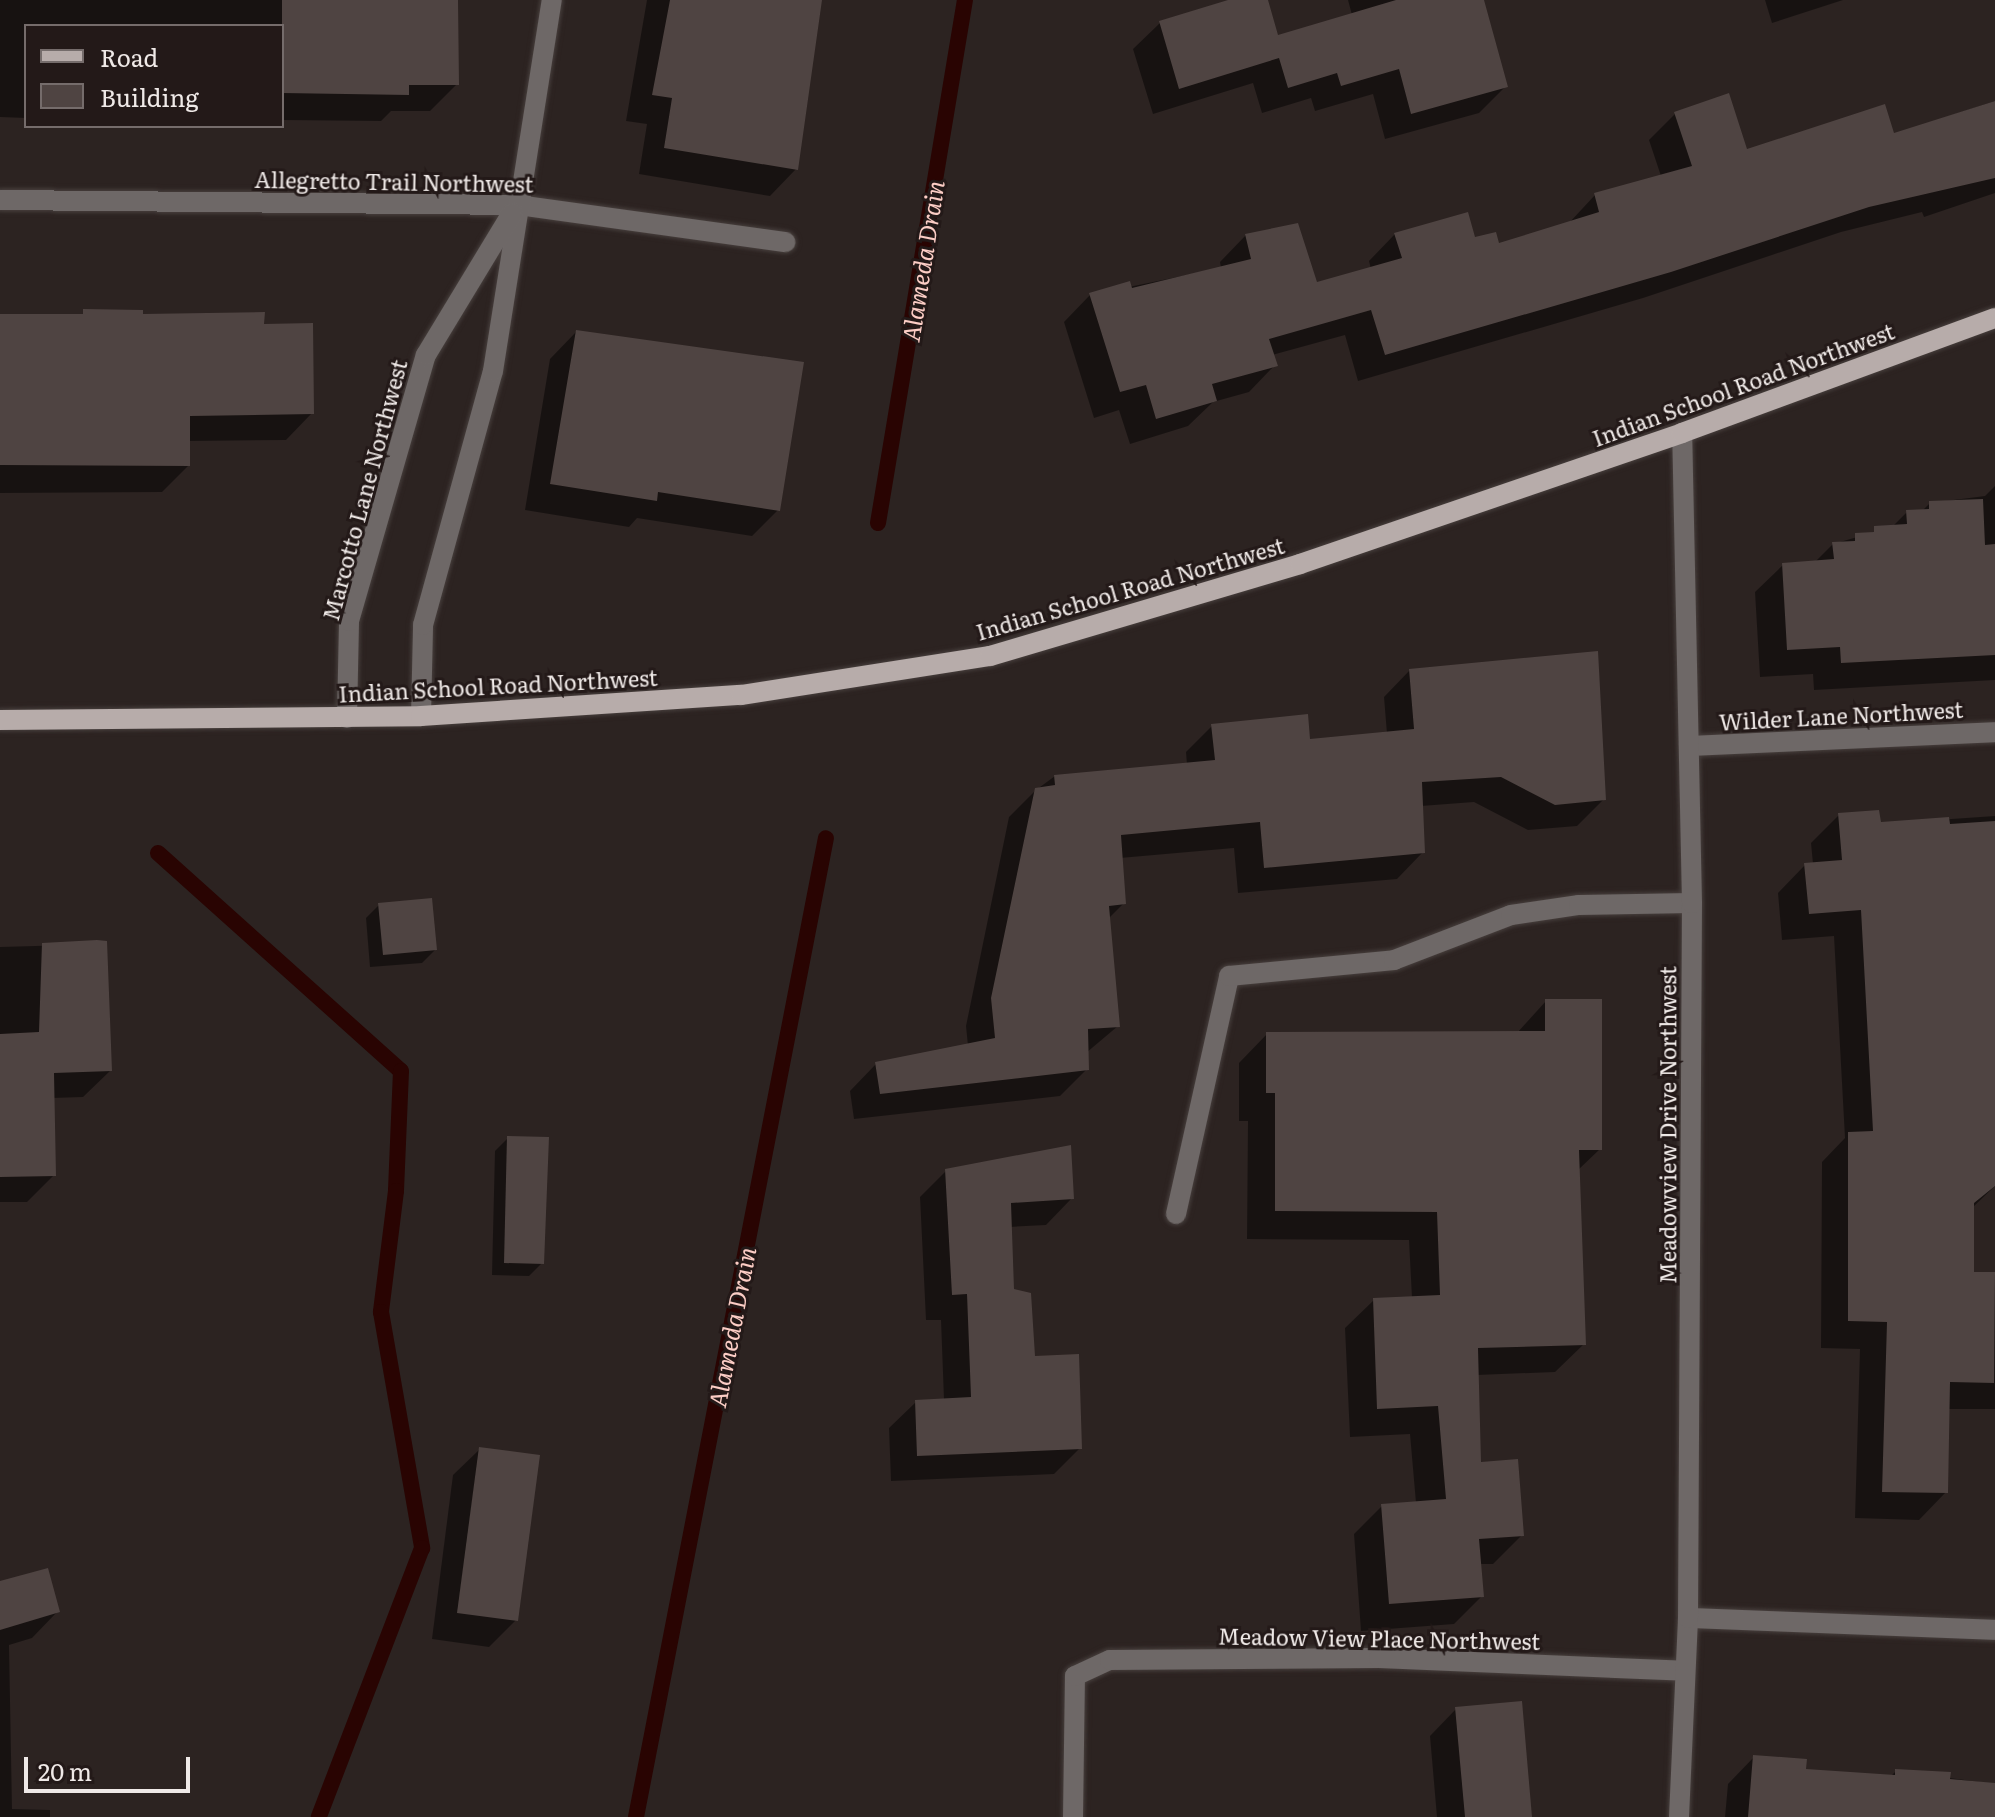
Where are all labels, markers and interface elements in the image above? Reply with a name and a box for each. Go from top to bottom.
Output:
legend [24,24,284,128]
text: Road [100,39,158,74]
text: Building [100,79,199,114]
street label: Allegretto Trail Northwest [254,165,534,197]
water label: Alameda Drain [895,178,949,344]
street label: Indian School Road Northwest [1588,317,1898,451]
street label: Marcotto Lane Northwest [316,357,412,623]
street label: Indian School Road Northwest [973,531,1287,645]
street label: Indian School Road Northwest [338,663,658,707]
street label: Wilder Lane Northwest [1718,695,1964,735]
street label: Meadowview Drive Northwest [1654,966,1680,1284]
water label: Alameda Drain [701,1244,761,1410]
street label: Meadow View Place Northwest [1218,1622,1540,1654]
scale bar [28,1741,194,1791]
text: 20 m [38,1753,92,1788]

